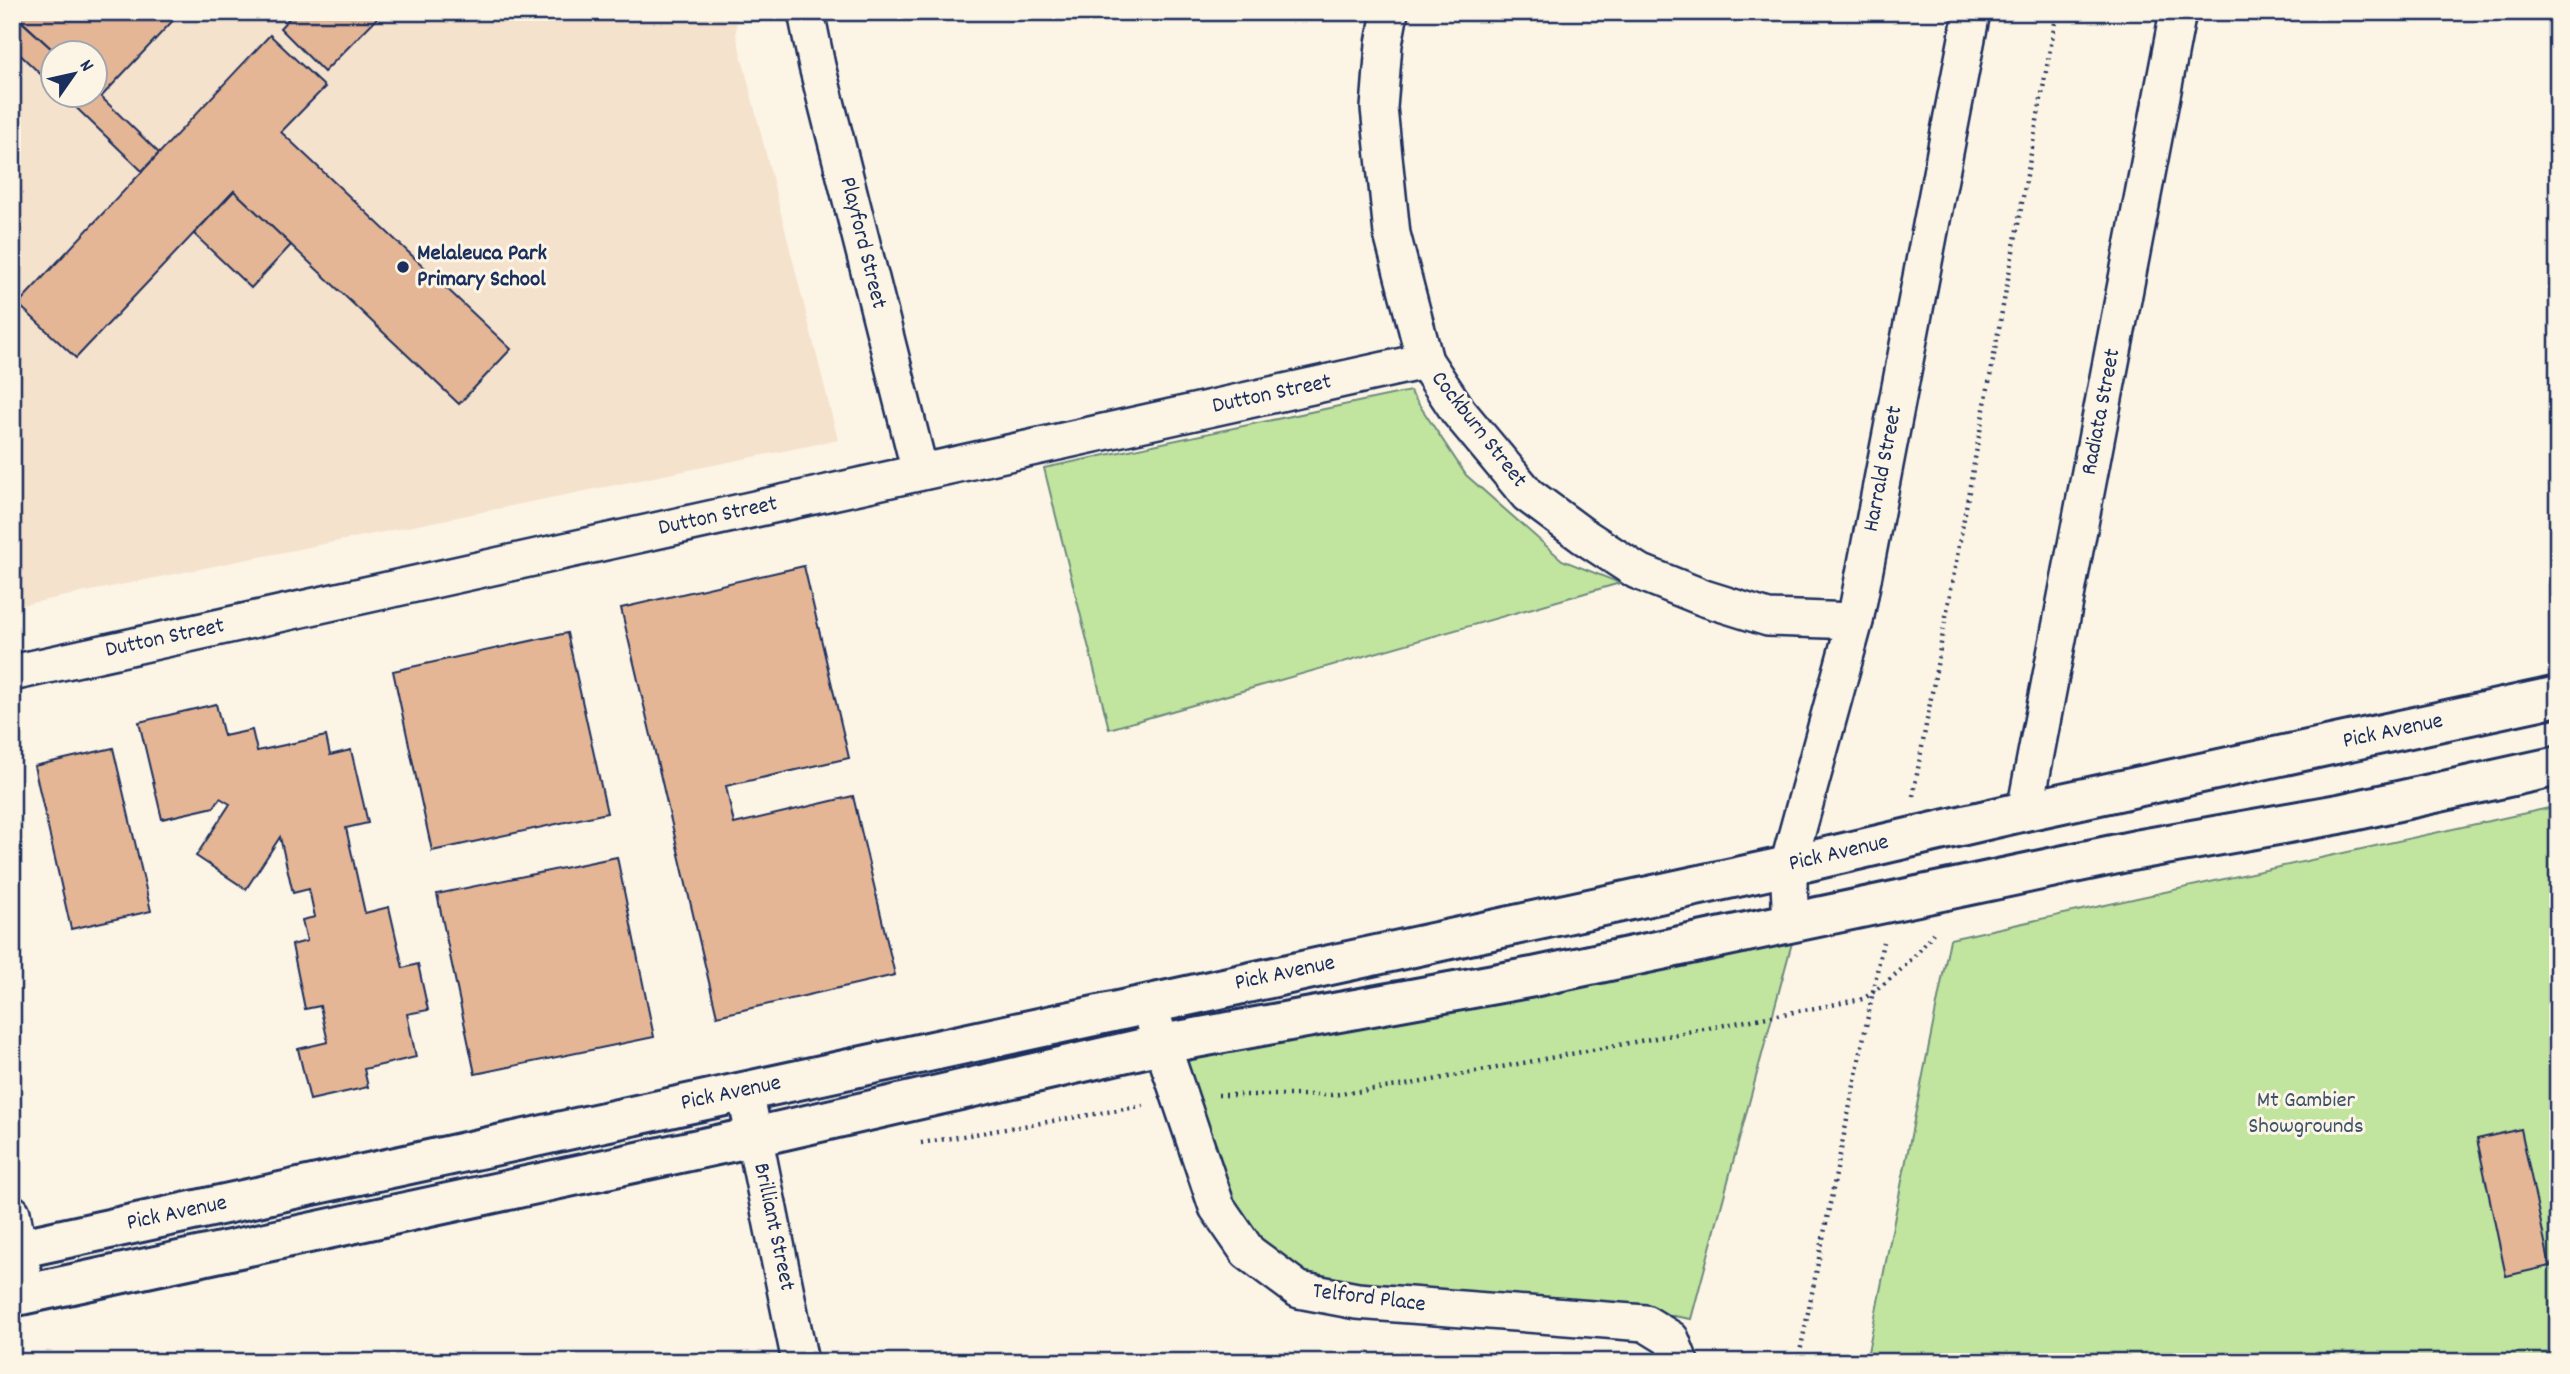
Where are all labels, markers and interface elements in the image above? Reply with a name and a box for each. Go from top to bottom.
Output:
north arrow [38,38,108,108]
text: N [71,55,99,78]
street label: Playford Street [830,174,894,312]
place label: Melaleuca Park Primary School [417,238,547,297]
marker: Melaleuca Park Primary School [395,259,411,275]
street label: Radiata Street [2074,346,2130,478]
street label: Cockburn Street [1422,364,1534,496]
street label: Dutton Street [1209,366,1335,424]
street label: Harrald Street [1856,403,1912,535]
street label: Dutton Street [655,488,781,546]
street label: Dutton Street [102,610,228,668]
street label: Pick Avenue [2340,705,2446,759]
street label: Pick Avenue [1786,827,1892,881]
street label: Pick Avenue [1232,947,1338,1001]
street label: Pick Avenue [678,1067,784,1121]
park label: Mt Gambier Showgrounds [2248,1085,2364,1144]
street label: Brilliant Street [743,1160,803,1294]
street label: Pick Avenue [124,1187,230,1241]
street label: Telford Place [1311,1276,1427,1322]

